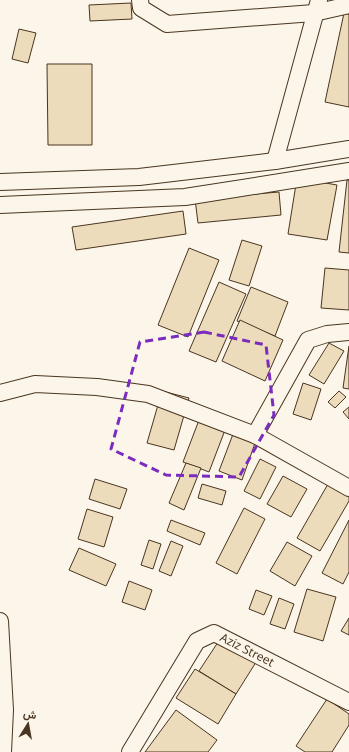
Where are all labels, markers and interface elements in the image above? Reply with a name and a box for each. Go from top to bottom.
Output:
street label: Aziz Street [217,629,278,671]
north arrow [8,704,48,744]
text: ش [22,705,38,722]

